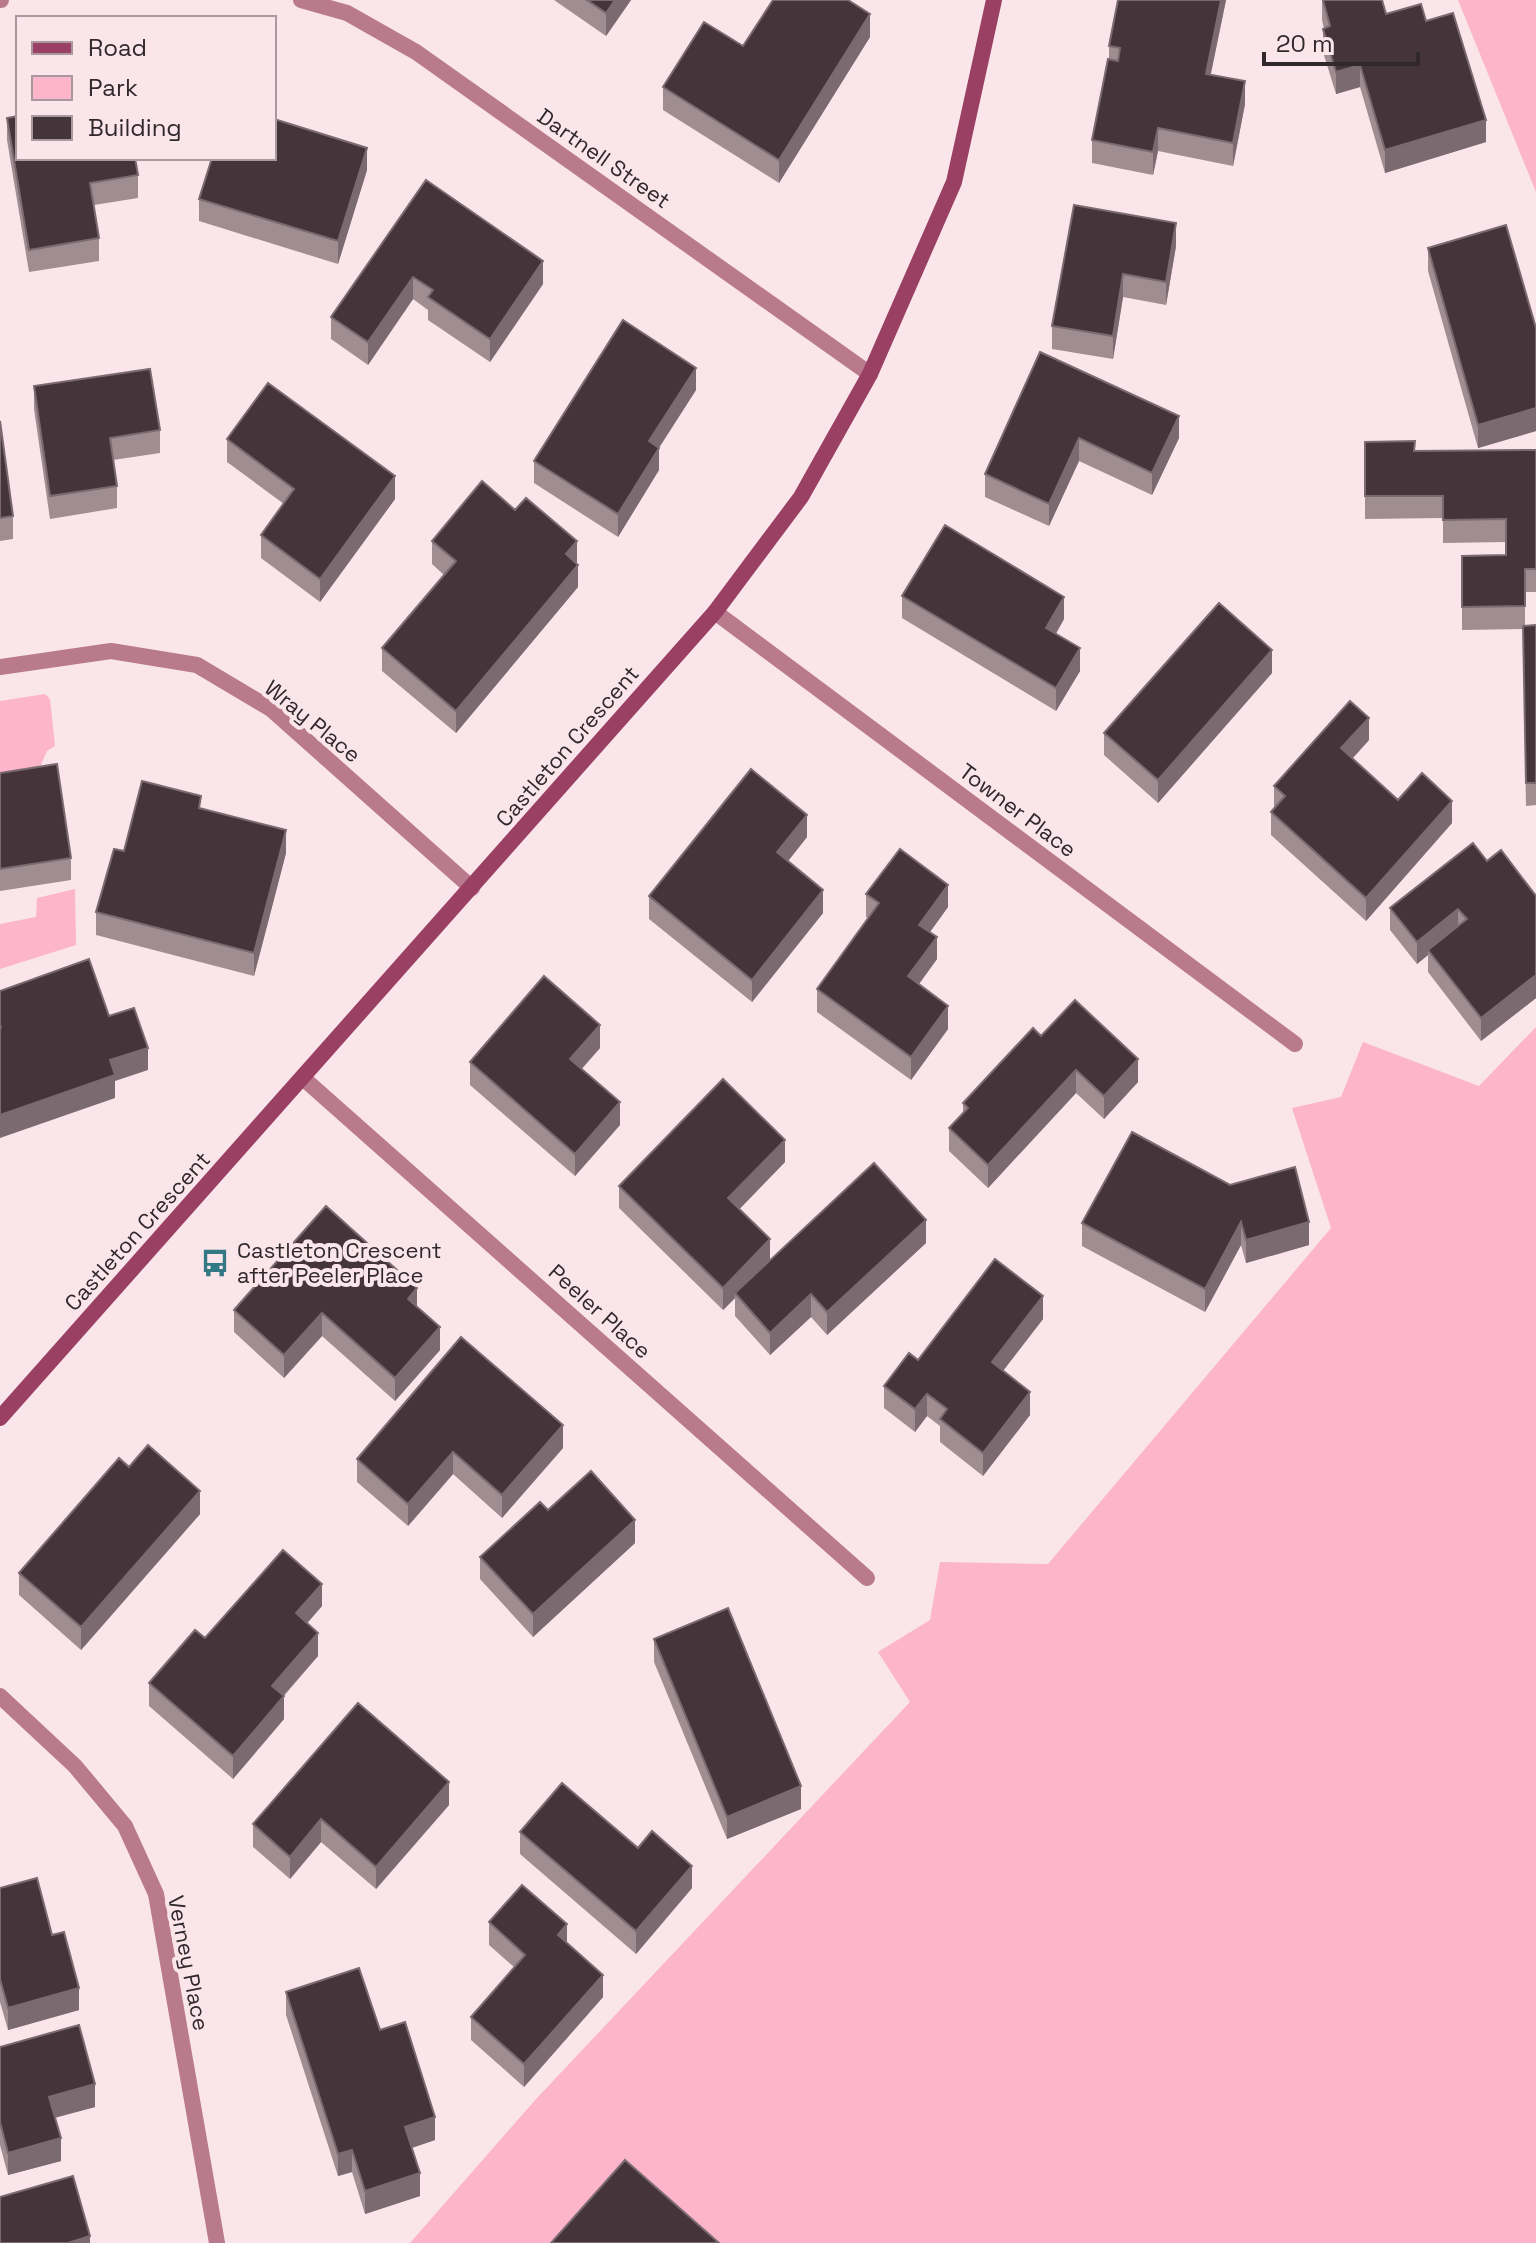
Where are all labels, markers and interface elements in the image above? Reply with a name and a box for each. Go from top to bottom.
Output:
legend [16,16,276,160]
scale bar [1264,16,1418,66]
text: 20 m [1276,28,1333,59]
text: Road [88,32,147,63]
text: Park [88,72,138,103]
street label: Dartnell Street [532,102,676,214]
text: Building [88,112,182,143]
street label: Castleton Crescent [489,660,645,832]
street label: Wray Place [259,674,367,768]
street label: Towner Place [954,757,1082,863]
street label: Castleton Crescent [58,1146,216,1316]
place label: Castleton Crescent after Peeler Place [237,1236,442,1289]
bus stop icon: Castleton Crescent after Peeler Place [200,1248,230,1278]
street label: Peeler Place [543,1258,657,1364]
street label: Verney Place [162,1893,216,2033]

